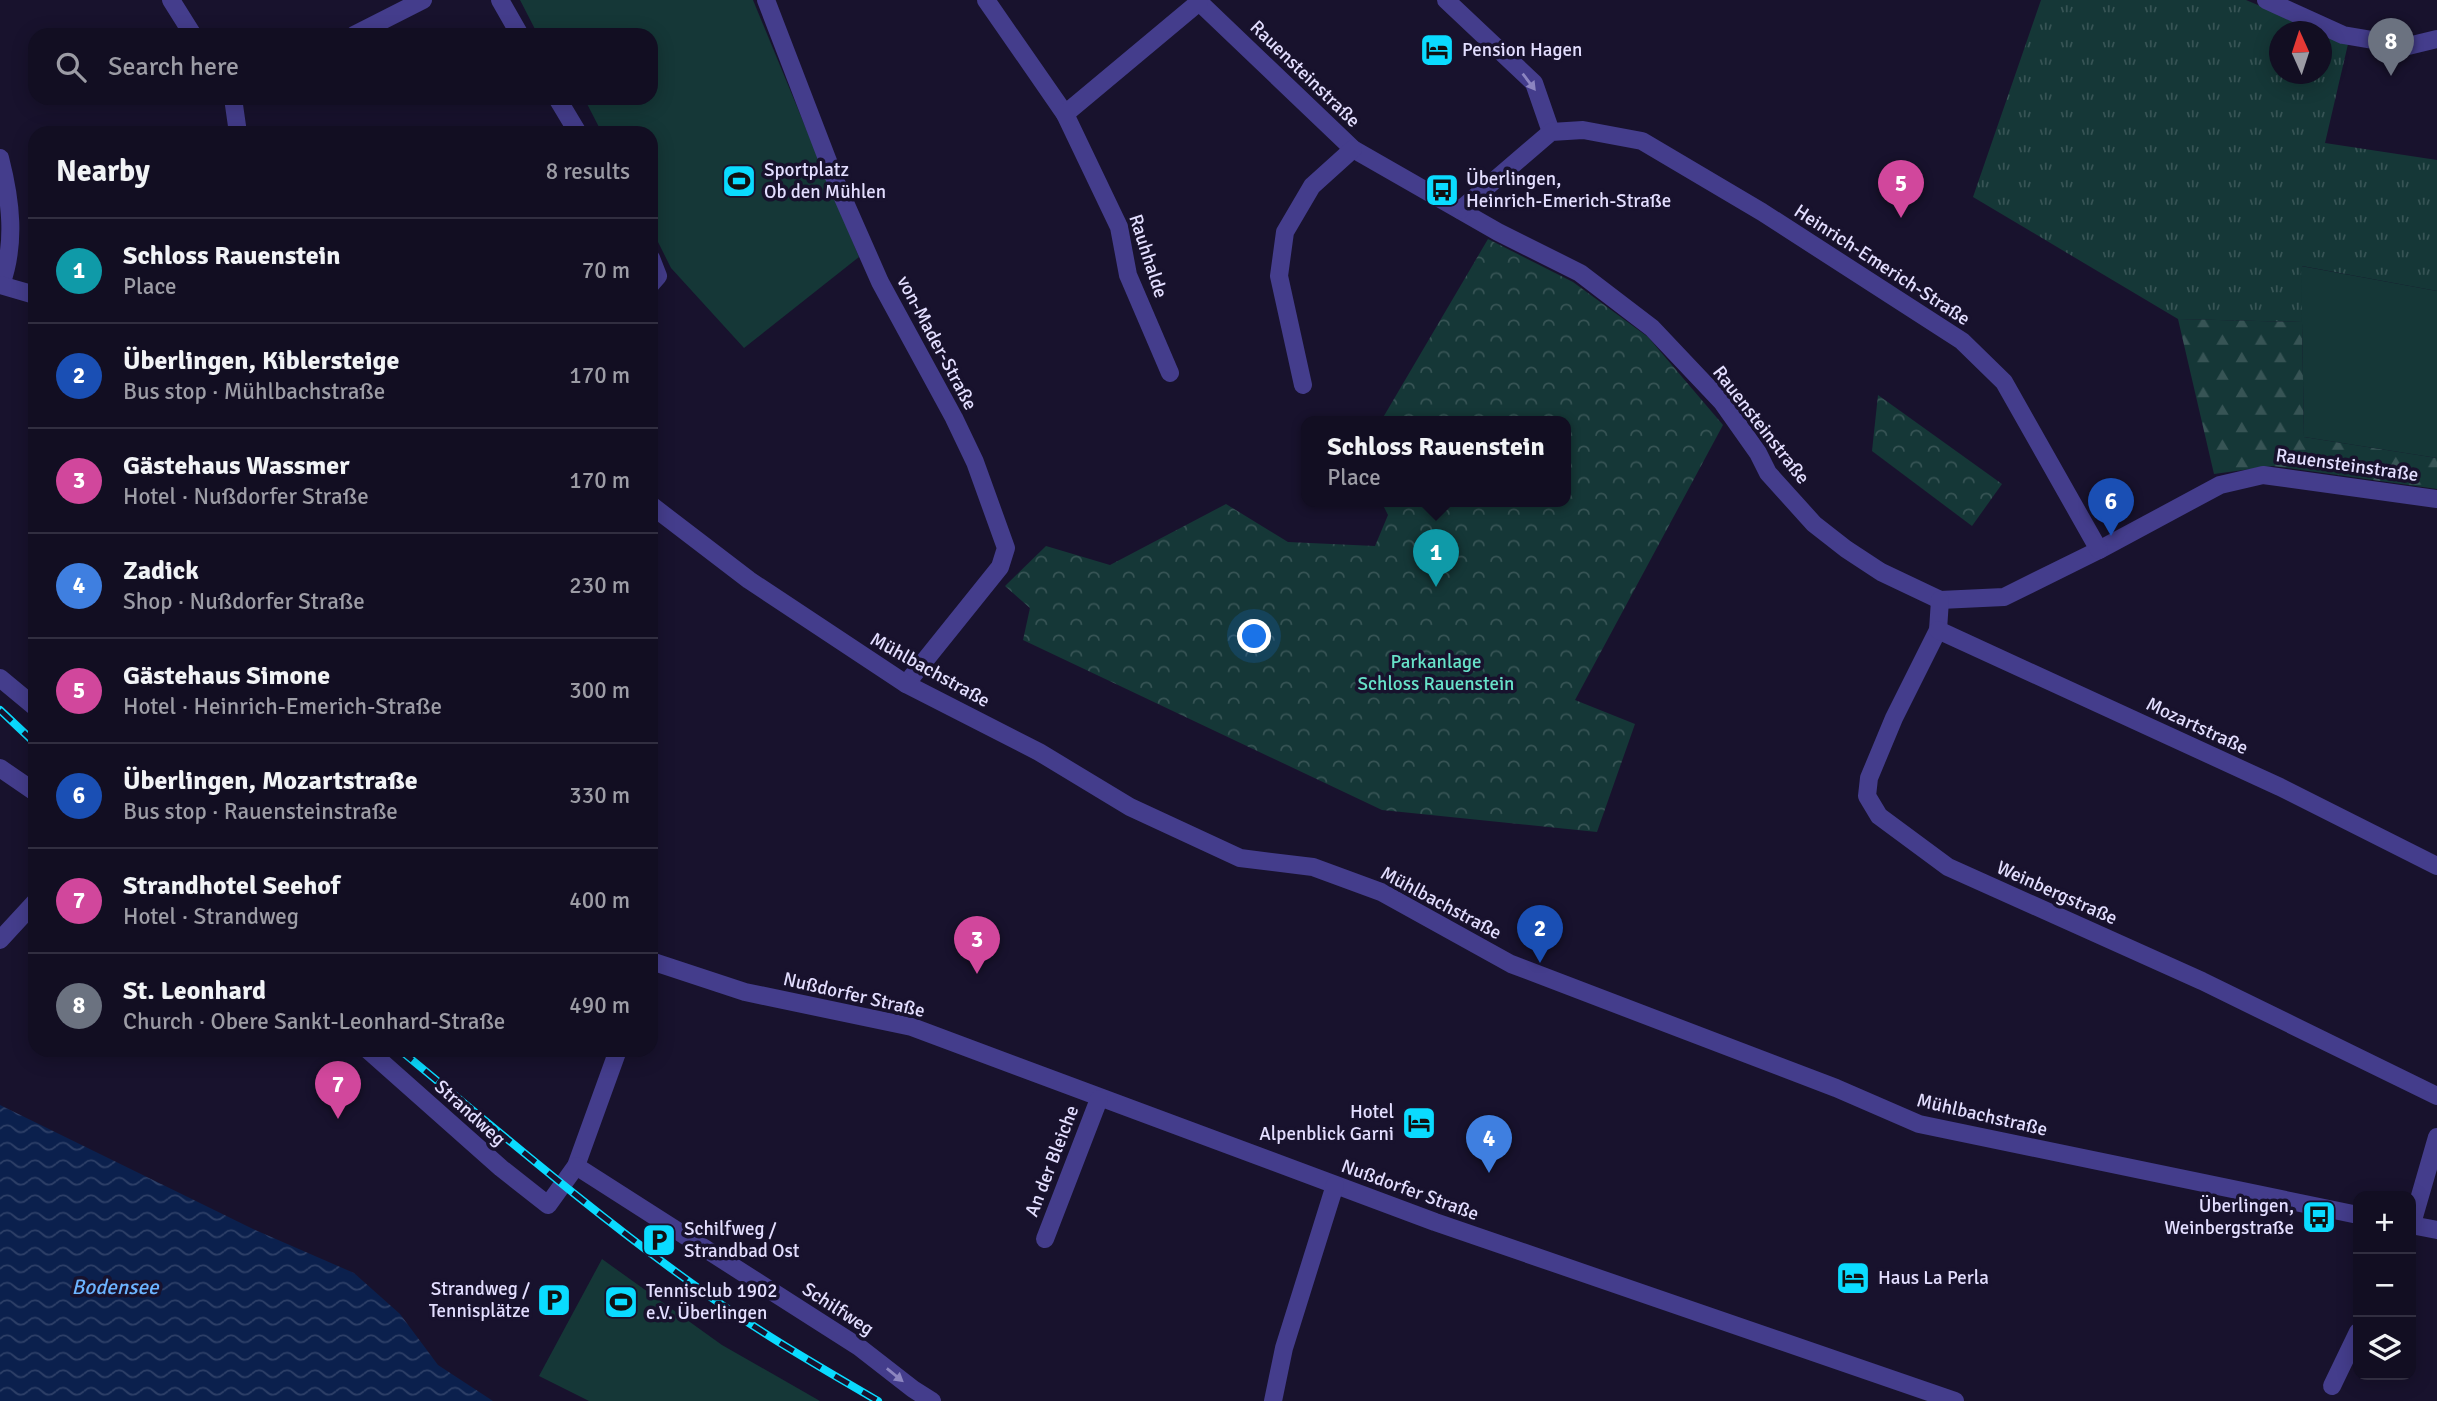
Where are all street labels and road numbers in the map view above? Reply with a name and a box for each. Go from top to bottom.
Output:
street label: Rauensteinstraße [1245,15,1365,133]
street label: Heinrich-Emerich-Straße [1789,199,1975,331]
street label: Rauhhalde [1123,211,1173,301]
street label: von-Mader-Straße [892,272,982,414]
street label: Rauensteinstraße [1707,361,1815,489]
street label: Rauensteinstraße [2274,443,2420,487]
street label: Mühlbachstraße [866,627,994,713]
street label: Mozartstraße [2142,692,2252,760]
street label: Weinbergstraße [1993,856,2121,930]
street label: Mühlbachstraße [1376,861,1506,945]
street label: Nußdorfer Straße [781,967,927,1023]
street label: Strandweg [430,1075,510,1151]
street label: Mühlbachstraße [1914,1088,2050,1142]
street label: An der Bleiche [1020,1102,1084,1220]
street label: Nußdorfer Straße [1338,1154,1482,1226]
street label: Schilfweg [798,1277,878,1341]

